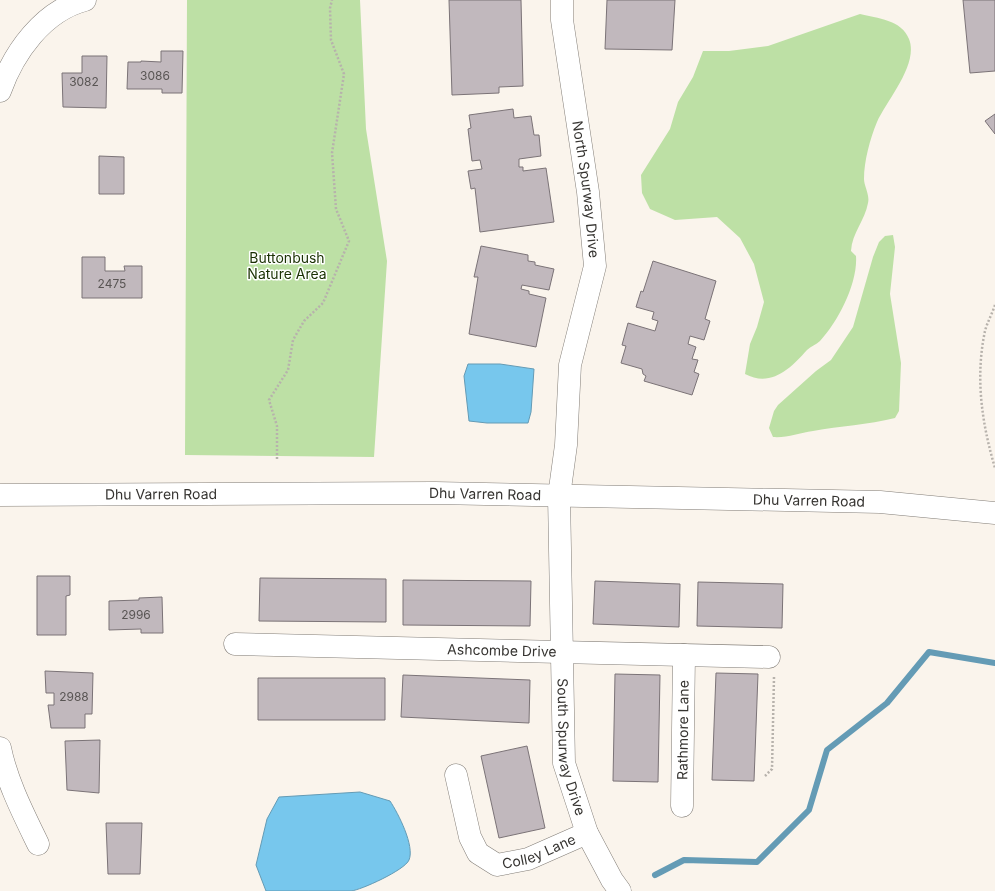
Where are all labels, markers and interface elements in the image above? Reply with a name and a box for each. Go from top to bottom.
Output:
house number: 3086 [140,68,170,83]
house number: 3082 [69,74,99,89]
street label: North Spurway Drive [569,119,603,259]
park label: Buttonbush Nature Area [247,249,327,282]
house number: 2475 [98,276,126,291]
street label: Dhu Varren Road [429,484,541,503]
street label: Dhu Varren Road [105,485,217,503]
street label: Dhu Varren Road [753,490,865,510]
house number: 2996 [121,607,151,622]
street label: Ashcombe Drive [447,640,557,660]
street label: South Spurway Drive [554,678,590,817]
street label: Rathmore Lane [673,680,692,780]
house number: 2988 [59,689,89,704]
street label: Colley Lane [501,830,578,872]

